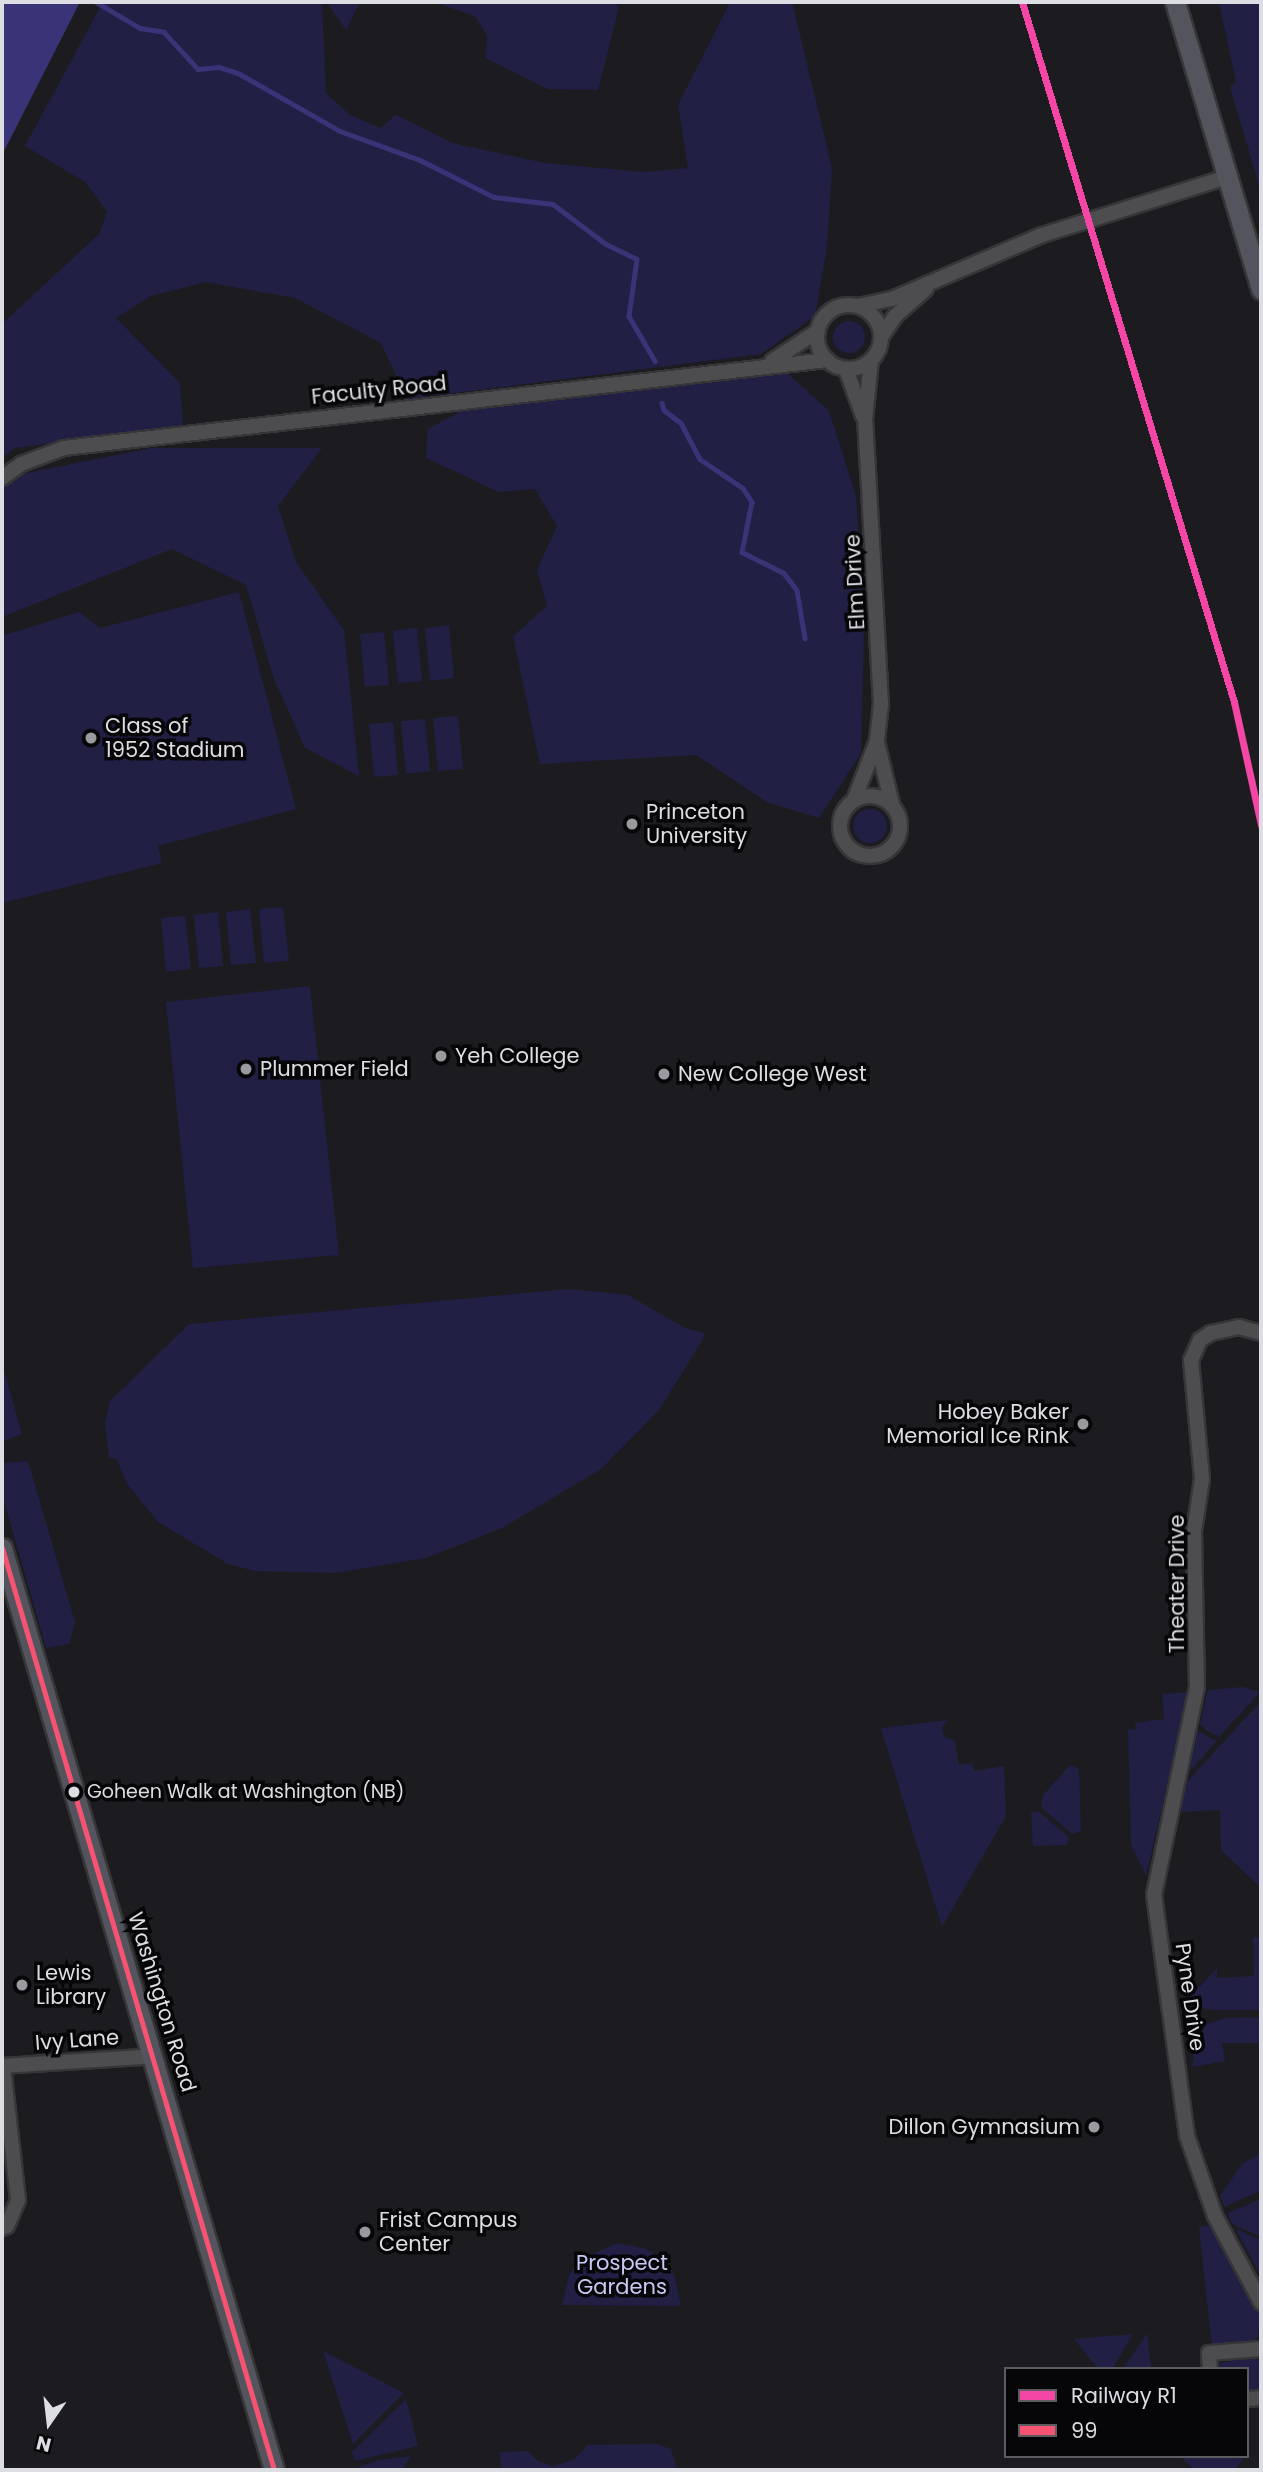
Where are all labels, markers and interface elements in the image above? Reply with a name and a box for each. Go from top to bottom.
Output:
street label: Faculty Road [310,370,448,410]
street label: Elm Drive [840,533,870,631]
place label: Class of 1952 Stadium [105,713,244,763]
marker: Class of 1952 Stadium [83,730,99,746]
place label: Princeton University [646,799,747,849]
marker: Princeton University [624,816,640,832]
place label: Yeh College [455,1043,580,1069]
marker: Yeh College [433,1048,449,1064]
place label: Plummer Field [260,1056,409,1082]
marker: Plummer Field [238,1061,254,1077]
place label: New College West [678,1061,867,1087]
marker: New College West [656,1066,672,1082]
place label: Hobey Baker Memorial Ice Rink [886,1399,1069,1449]
marker: Hobey Baker Memorial Ice Rink [1075,1416,1091,1432]
street label: Theater Drive [1164,1515,1190,1653]
place label: Goheen Walk at Washington (NB) [87,1781,404,1803]
marker: Goheen Walk at Washington (NB) [67,1785,81,1799]
street label: Washington Road [123,1909,201,2095]
street label: Pyne Drive [1170,1941,1210,2053]
place label: Lewis Library [36,1960,106,2010]
marker: Lewis Library [14,1977,30,1993]
street label: Ivy Lane [34,2024,120,2056]
place label: Dillon Gymnasium [889,2114,1080,2140]
marker: Dillon Gymnasium [1086,2119,1102,2135]
place label: Frist Campus Center [379,2207,517,2257]
marker: Frist Campus Center [357,2224,373,2240]
park label: Prospect Gardens [576,2250,668,2300]
legend [1004,2367,1249,2458]
text: Railway R1 [1071,2381,1177,2410]
north arrow [14,2388,84,2458]
text: 99 [1071,2416,1097,2445]
text: N [34,2429,54,2459]

